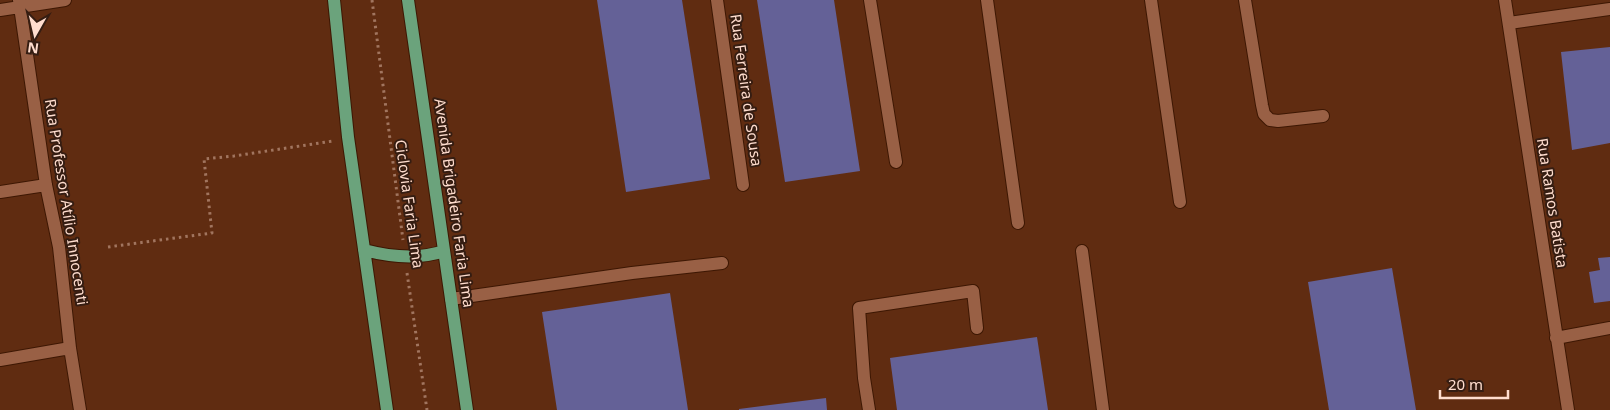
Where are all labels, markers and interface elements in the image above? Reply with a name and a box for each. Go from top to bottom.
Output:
north arrow [10,10,60,60]
street label: Rua Ferreira de Sousa [726,12,768,167]
text: N [26,38,40,59]
street label: Rua Professor Atílio Innocenti [41,97,93,306]
street label: Avenida Brigadeiro Faria Lima [430,97,480,309]
street label: Rua Ramos Batista [1533,136,1573,269]
street label: Ciclovia Faria Lima [391,138,429,270]
scale bar [1440,368,1508,400]
text: 20 m [1448,374,1483,394]

